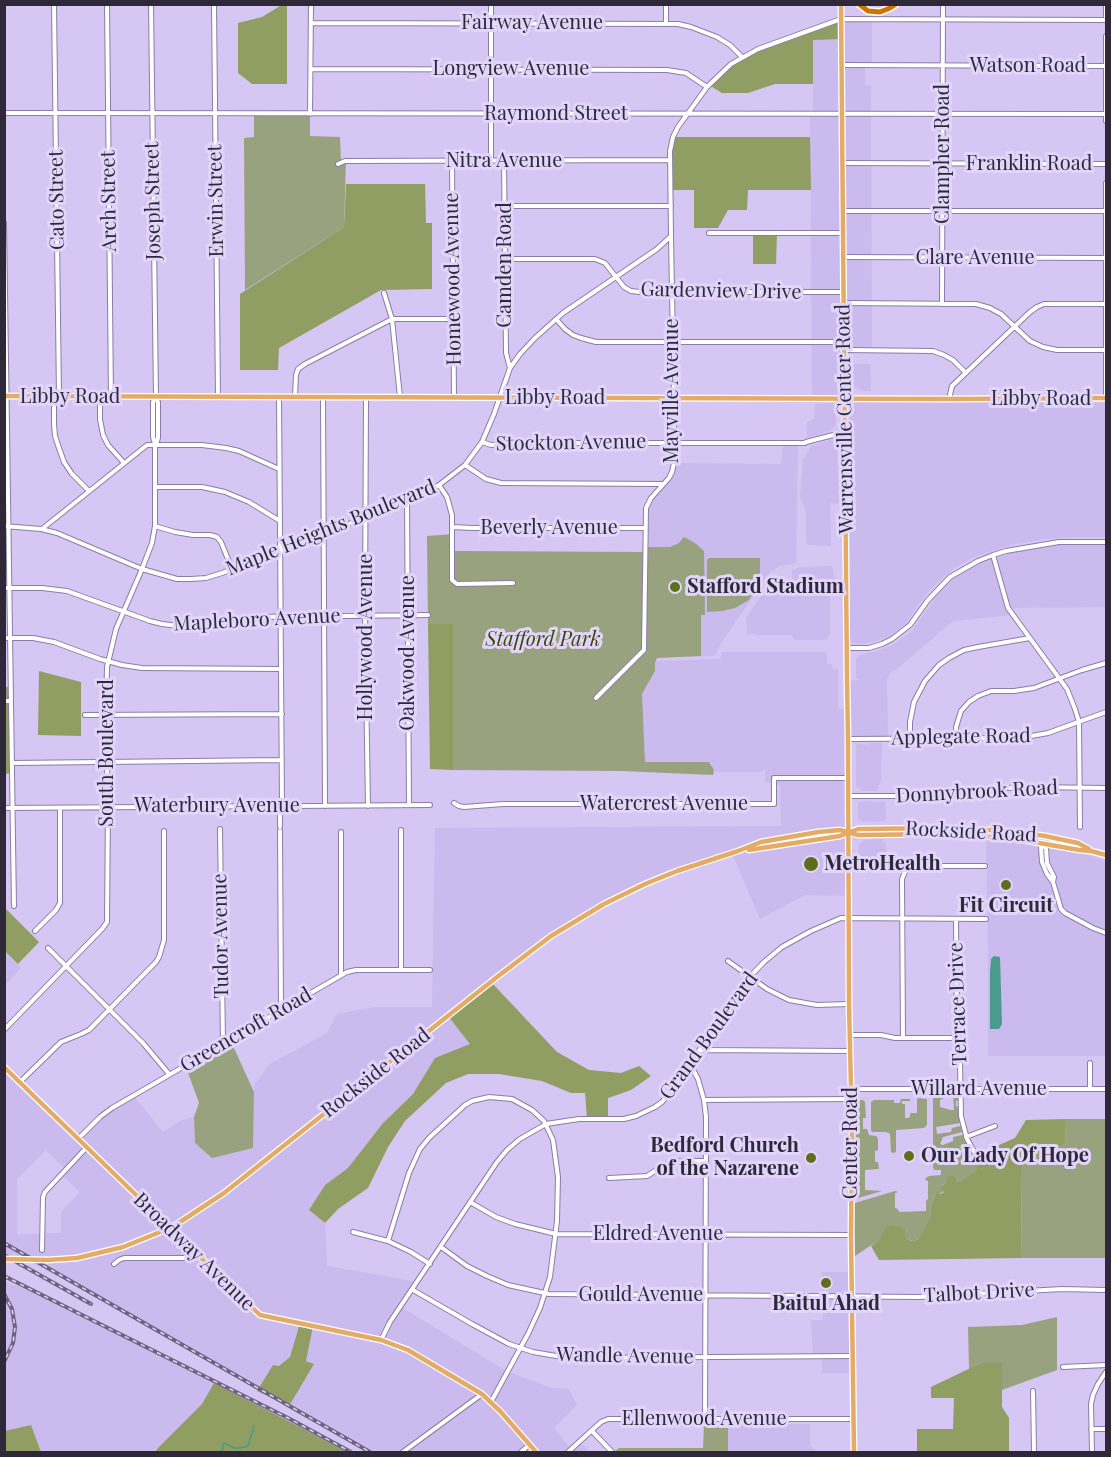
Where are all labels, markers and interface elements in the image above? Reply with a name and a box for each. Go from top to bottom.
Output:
street label: Fairway Avenue [461,11,603,35]
street label: Watson Road [970,54,1086,78]
street label: Longview Avenue [433,57,589,81]
street label: Clampher Road [931,84,955,224]
street label: Raymond Street [484,102,628,126]
street label: Joseph Street [140,142,166,260]
street label: Erwin Street [203,144,229,258]
street label: Nitra Avenue [446,149,562,173]
street label: Cato Street [44,150,70,250]
street label: Arch Street [96,150,122,252]
street label: Franklin Road [966,152,1092,176]
street label: Homewood Avenue [439,192,467,366]
street label: Camden Road [493,202,517,328]
street label: Clare Avenue [915,246,1035,270]
street label: Gardenview Drive [640,278,802,304]
street label: Warrensville Center Road [831,304,859,534]
street label: Mayville Avenue [660,318,684,464]
street label: Libby Road [20,385,120,409]
street label: Libby Road [505,386,605,410]
street label: Libby Road [991,387,1091,411]
street label: Stockton Avenue [496,430,646,456]
street label: Maple Heights Boulevard [223,475,439,581]
street label: Beverly Avenue [480,516,618,540]
street label: Hollywood Avenue [354,554,378,720]
street label: Oakwood Avenue [396,575,420,731]
place label: Stafford Stadium [687,575,844,599]
marker: Stafford Stadium [668,580,682,594]
street label: Mapleboro Avenue [173,604,341,636]
park label: Stafford Park [485,628,601,652]
street label: South Boulevard [95,679,119,827]
street label: Applegate Road [891,724,1031,750]
street label: Donnybrook Road [895,776,1059,808]
street label: Watercrest Avenue [580,792,748,816]
street label: Waterbury Avenue [134,794,300,818]
street label: Rockside Road [905,817,1037,847]
place label: MetroHealth [824,852,941,876]
marker: MetroHealth [802,855,820,873]
street label: Tudor Avenue [208,873,234,999]
marker: Fit Circuit [999,878,1013,892]
place label: Fit Circuit [959,894,1053,918]
street label: Terrace Drive [944,942,972,1066]
street label: Grand Boulevard [655,968,763,1104]
street label: Greencroft Road [176,983,316,1077]
street label: Rockside Road [317,1023,435,1123]
street label: Willard Avenue [911,1077,1047,1101]
street label: Center Road [839,1087,863,1199]
place label: Bedford Church of the Nazarene [650,1134,799,1181]
place label: Our Lady Of Hope [921,1144,1089,1168]
marker: Our Lady Of Hope [902,1149,916,1163]
marker: Bedford Church of the Nazarene [804,1151,818,1165]
street label: Broadway Avenue [128,1188,260,1316]
street label: Eldred Avenue [593,1222,723,1246]
marker: Baitul Ahad [819,1276,833,1290]
street label: Talbot Drive [923,1278,1035,1308]
street label: Gould Avenue [579,1283,703,1307]
place label: Baitul Ahad [772,1292,880,1316]
street label: Wandle Avenue [556,1343,694,1369]
street label: Ellenwood Avenue [621,1407,787,1431]

